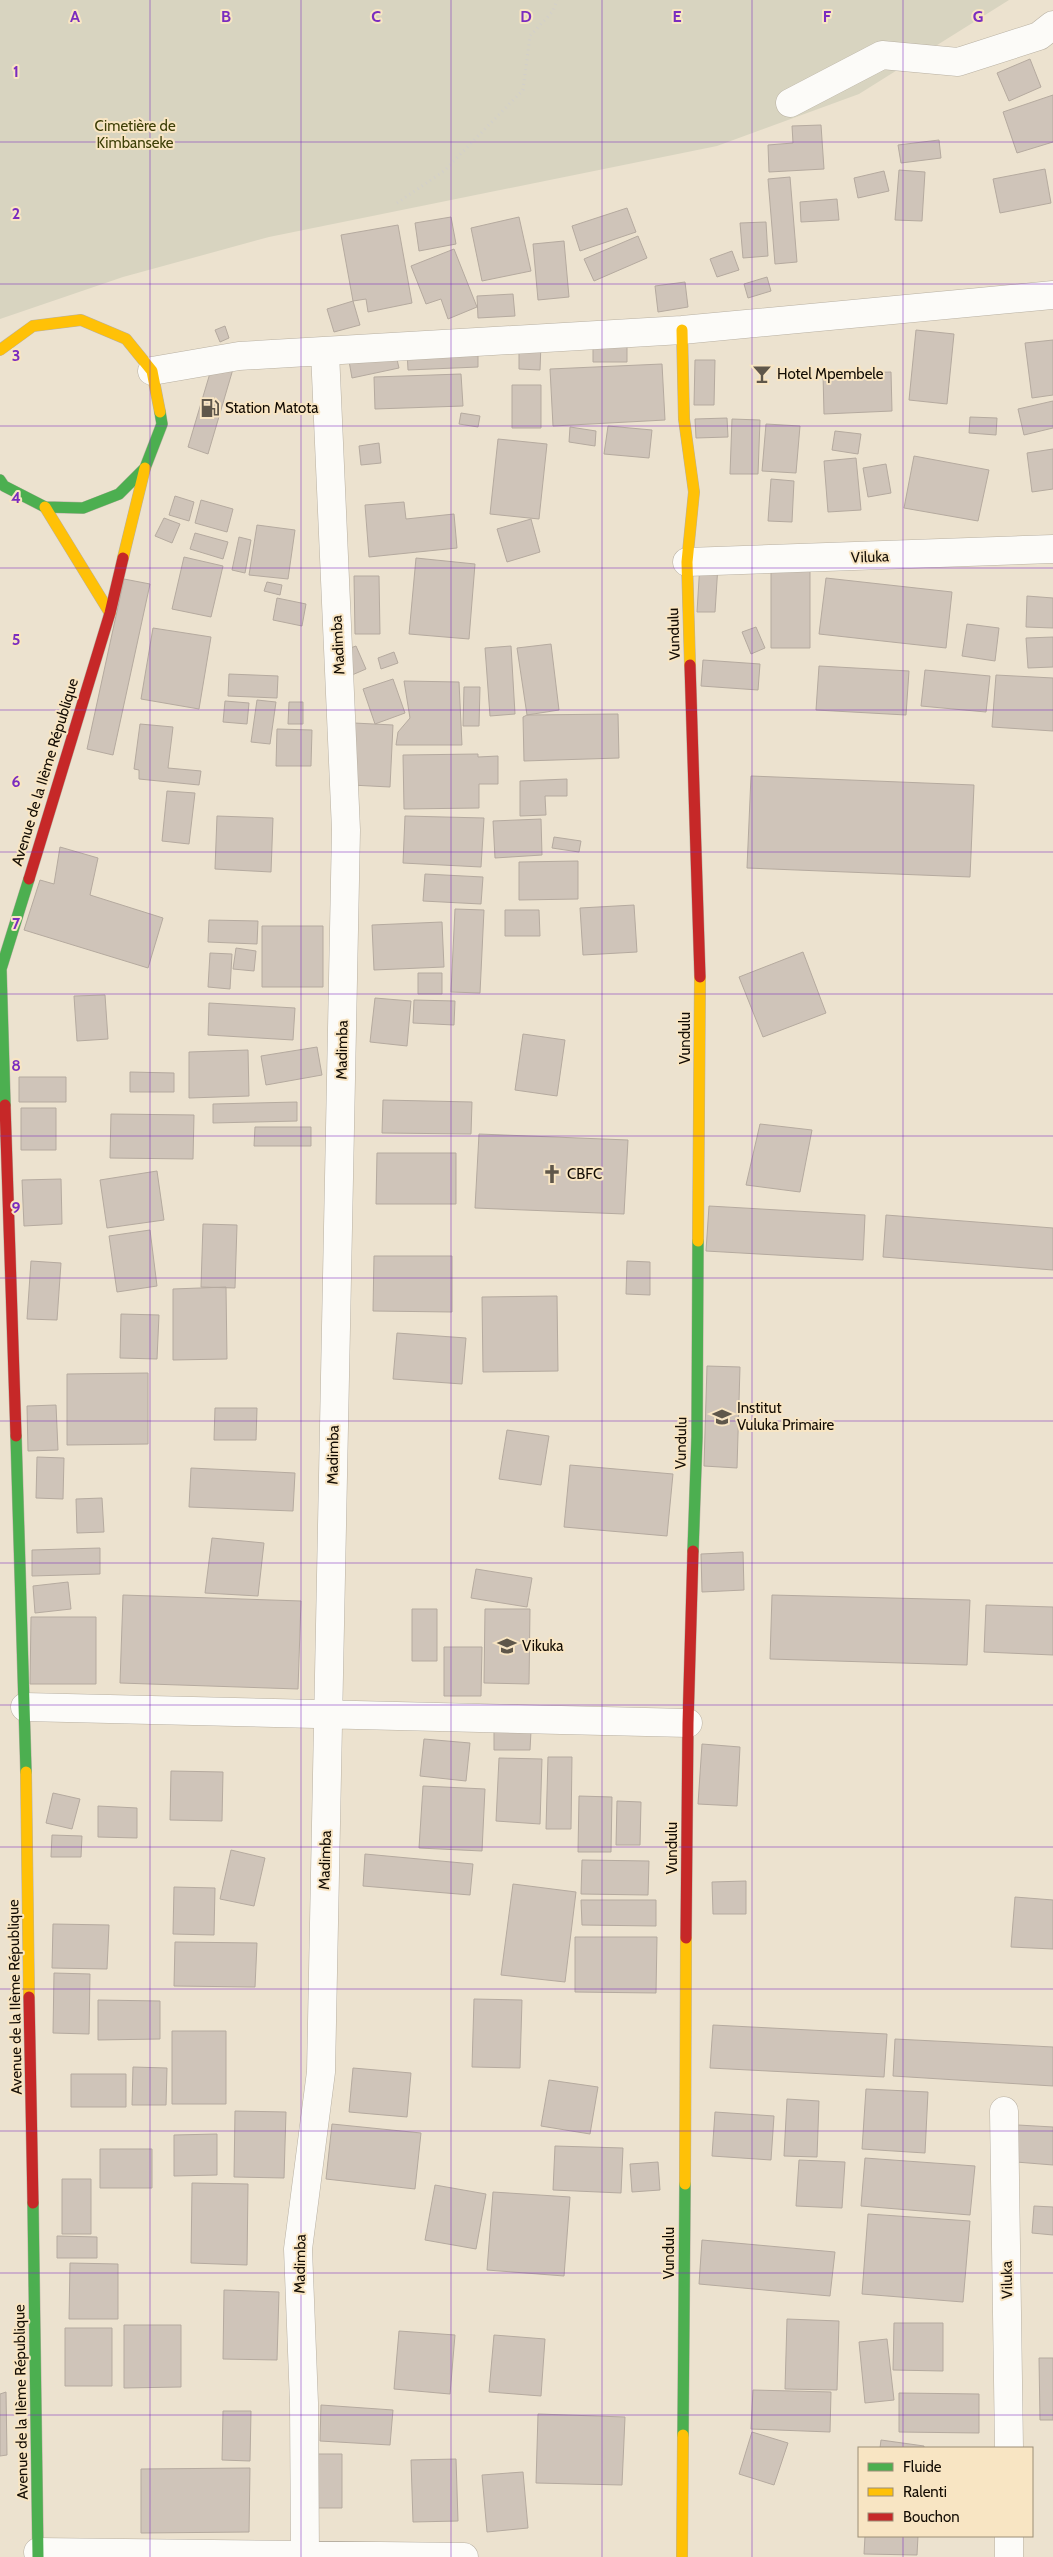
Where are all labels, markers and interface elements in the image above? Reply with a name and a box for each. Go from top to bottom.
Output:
text: A [70,7,80,26]
text: B [221,7,231,26]
text: C [371,7,381,26]
text: D [520,7,532,26]
text: E [672,7,682,26]
text: F [823,7,832,26]
text: G [973,7,983,26]
text: 1 [13,62,19,81]
park label: Cimetière de Kimbanseke [94,117,176,152]
text: 2 [12,204,20,223]
text: 3 [12,346,20,365]
bar icon: Hotel Mpembele [751,363,773,385]
place label: Hotel Mpembele [777,365,884,383]
fuel station icon: Station Matota [199,397,221,419]
place label: Station Matota [225,399,319,417]
text: 4 [11,488,21,507]
street label: Viluka [851,547,890,567]
street label: Vundulu [664,607,684,661]
street label: Madimba [327,614,349,675]
text: 5 [12,630,20,649]
street label: Avenue de la IIème République [8,676,82,868]
text: 6 [12,772,21,791]
text: 7 [12,914,21,933]
street label: Vundulu [676,1012,694,1064]
street label: Madimba [332,1019,352,1080]
text: 8 [11,1056,21,1075]
church icon: CBFC [541,1163,563,1185]
place label: CBFC [567,1165,602,1183]
text: 9 [12,1198,21,1217]
place label: Institut Vuluka Primaire [737,1399,835,1434]
school or university icon: Institut Vuluka Primaire [711,1406,733,1428]
street label: Vundulu [672,1417,690,1469]
street label: Madimba [323,1424,343,1485]
school or university icon: Vikuka [496,1635,518,1657]
place label: Vikuka [522,1637,564,1655]
street label: Vundulu [663,1822,681,1874]
street label: Madimba [315,1829,335,1890]
street label: Avenue de la IIème République [4,1899,26,2095]
street label: Vundulu [660,2227,678,2279]
street label: Madimba [290,2233,310,2294]
street label: Viluka [998,2260,1016,2299]
street label: Avenue de la IIème République [10,2304,32,2500]
legend [858,2447,1033,2537]
text: Fluide [903,2458,942,2476]
text: Ralenti [903,2483,947,2501]
text: Bouchon [903,2508,960,2526]

